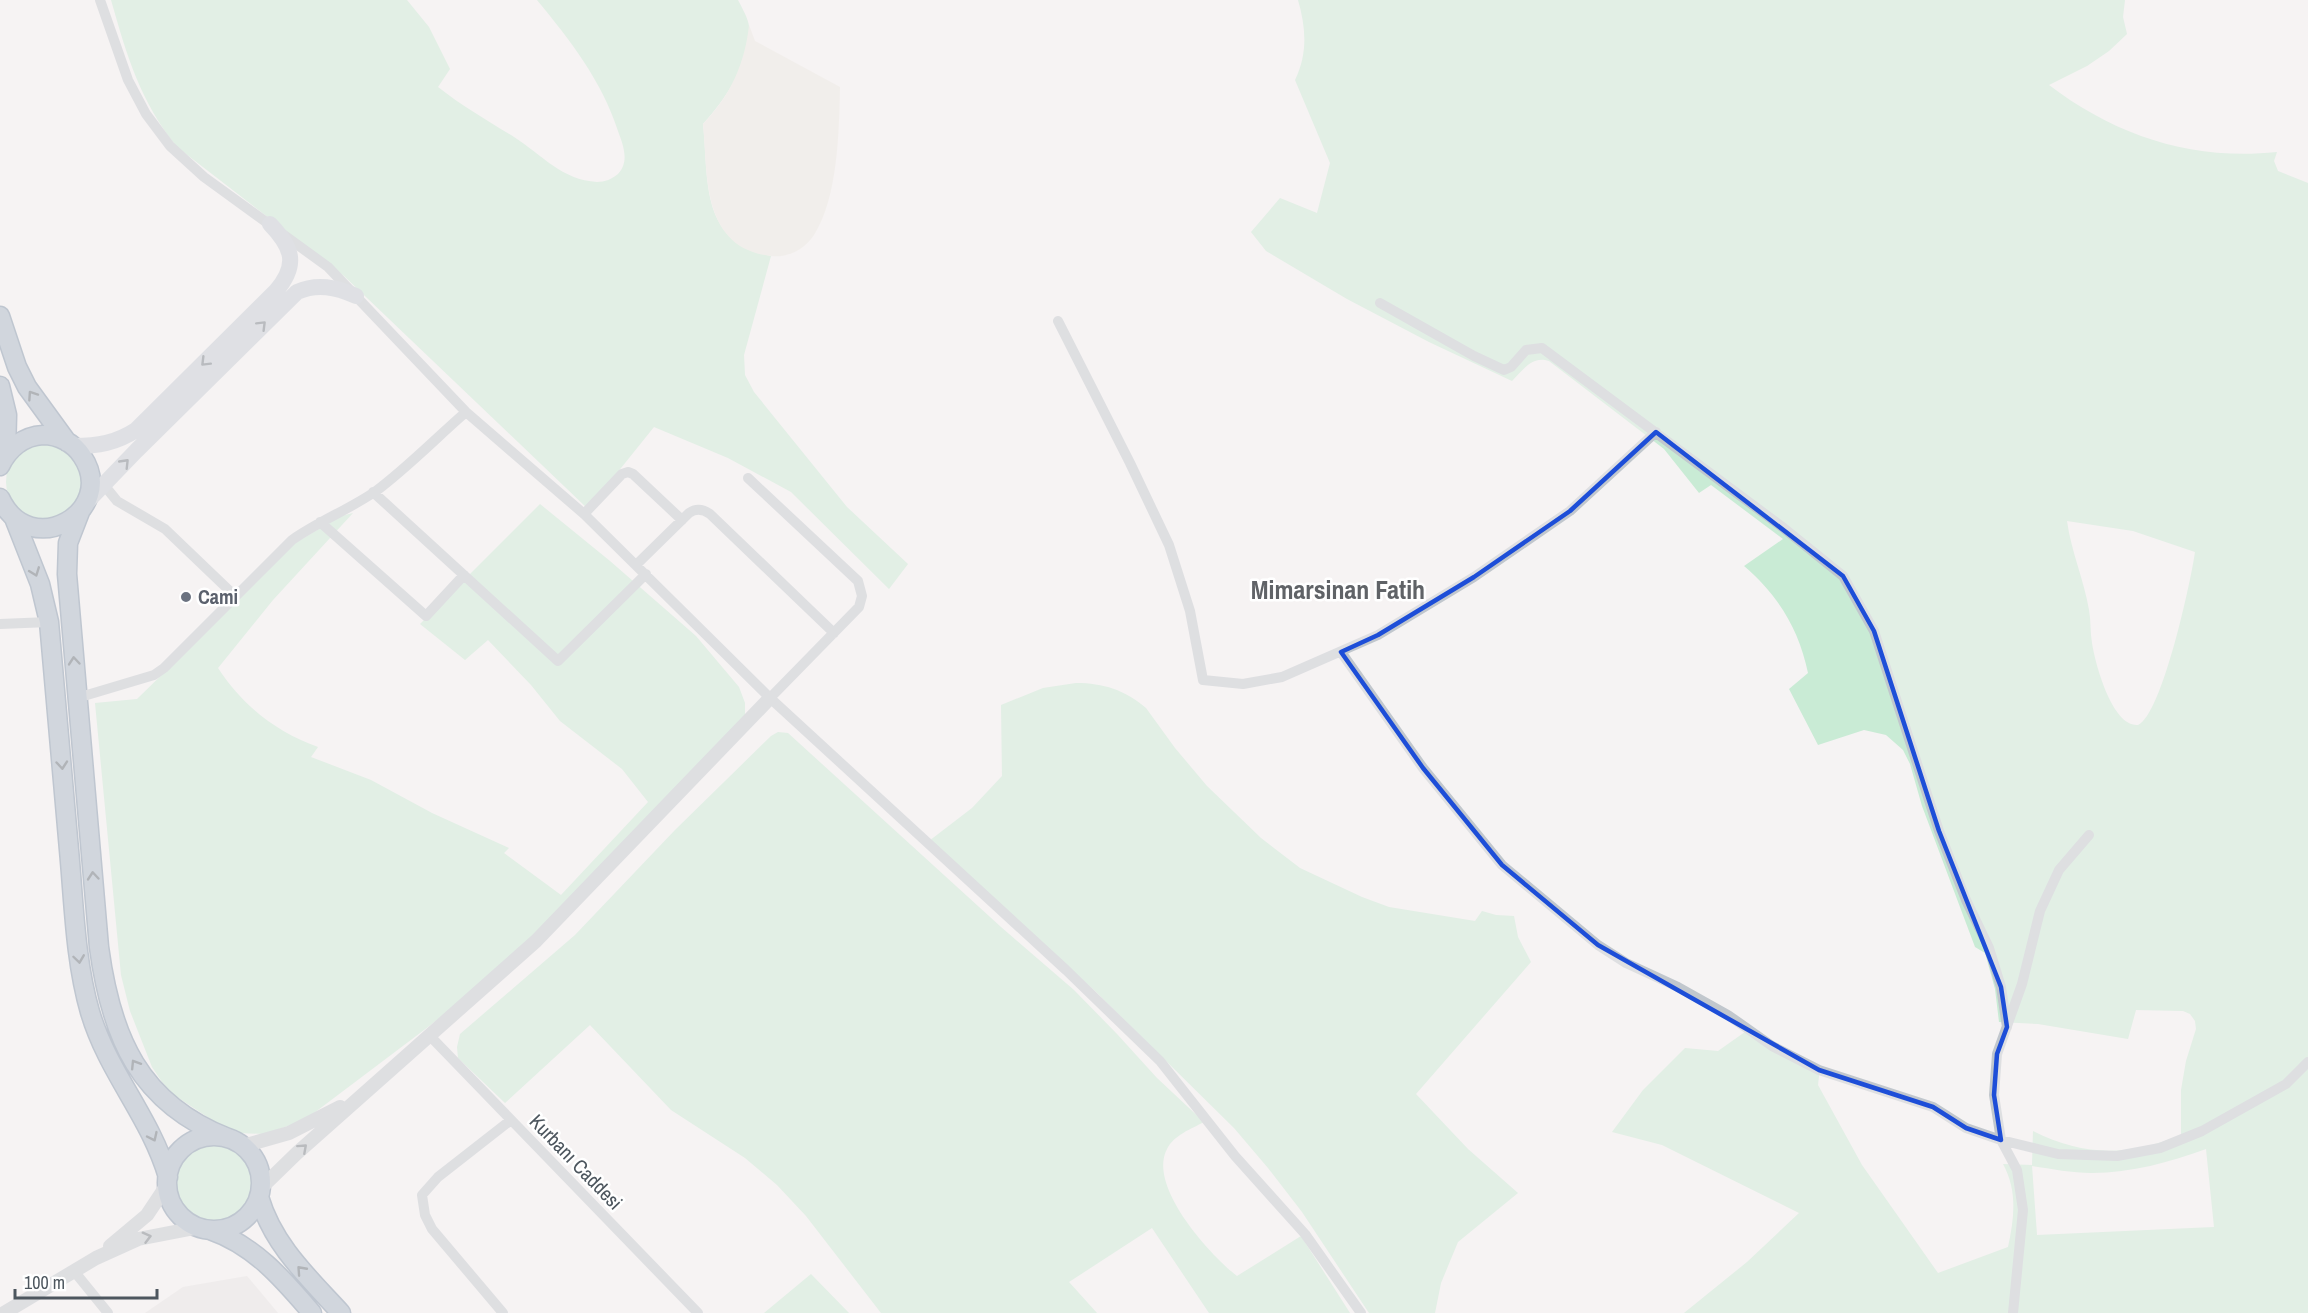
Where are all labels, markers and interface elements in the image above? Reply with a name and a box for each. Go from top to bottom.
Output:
one-way arrow [255,321,266,332]
one-way arrow [202,355,213,366]
one-way arrow [28,391,39,402]
one-way arrow [117,460,128,471]
one-way arrow [28,566,40,577]
district label: Mimarsinan Fatih [1251,572,1425,607]
place label: Cami [198,583,238,610]
marker: Cami [179,590,193,604]
one-way arrow [68,656,81,665]
one-way arrow [56,760,69,769]
one-way arrow [87,871,100,880]
one-way arrow [72,954,84,963]
one-way arrow [130,1060,142,1070]
street label: Kurbanı Caddesi [524,1108,629,1215]
one-way arrow [146,1130,158,1141]
one-way arrow [296,1144,307,1155]
one-way arrow [142,1232,152,1245]
scale bar [15,1262,158,1300]
one-way arrow [297,1266,308,1277]
text: 100 m [24,1270,65,1295]

